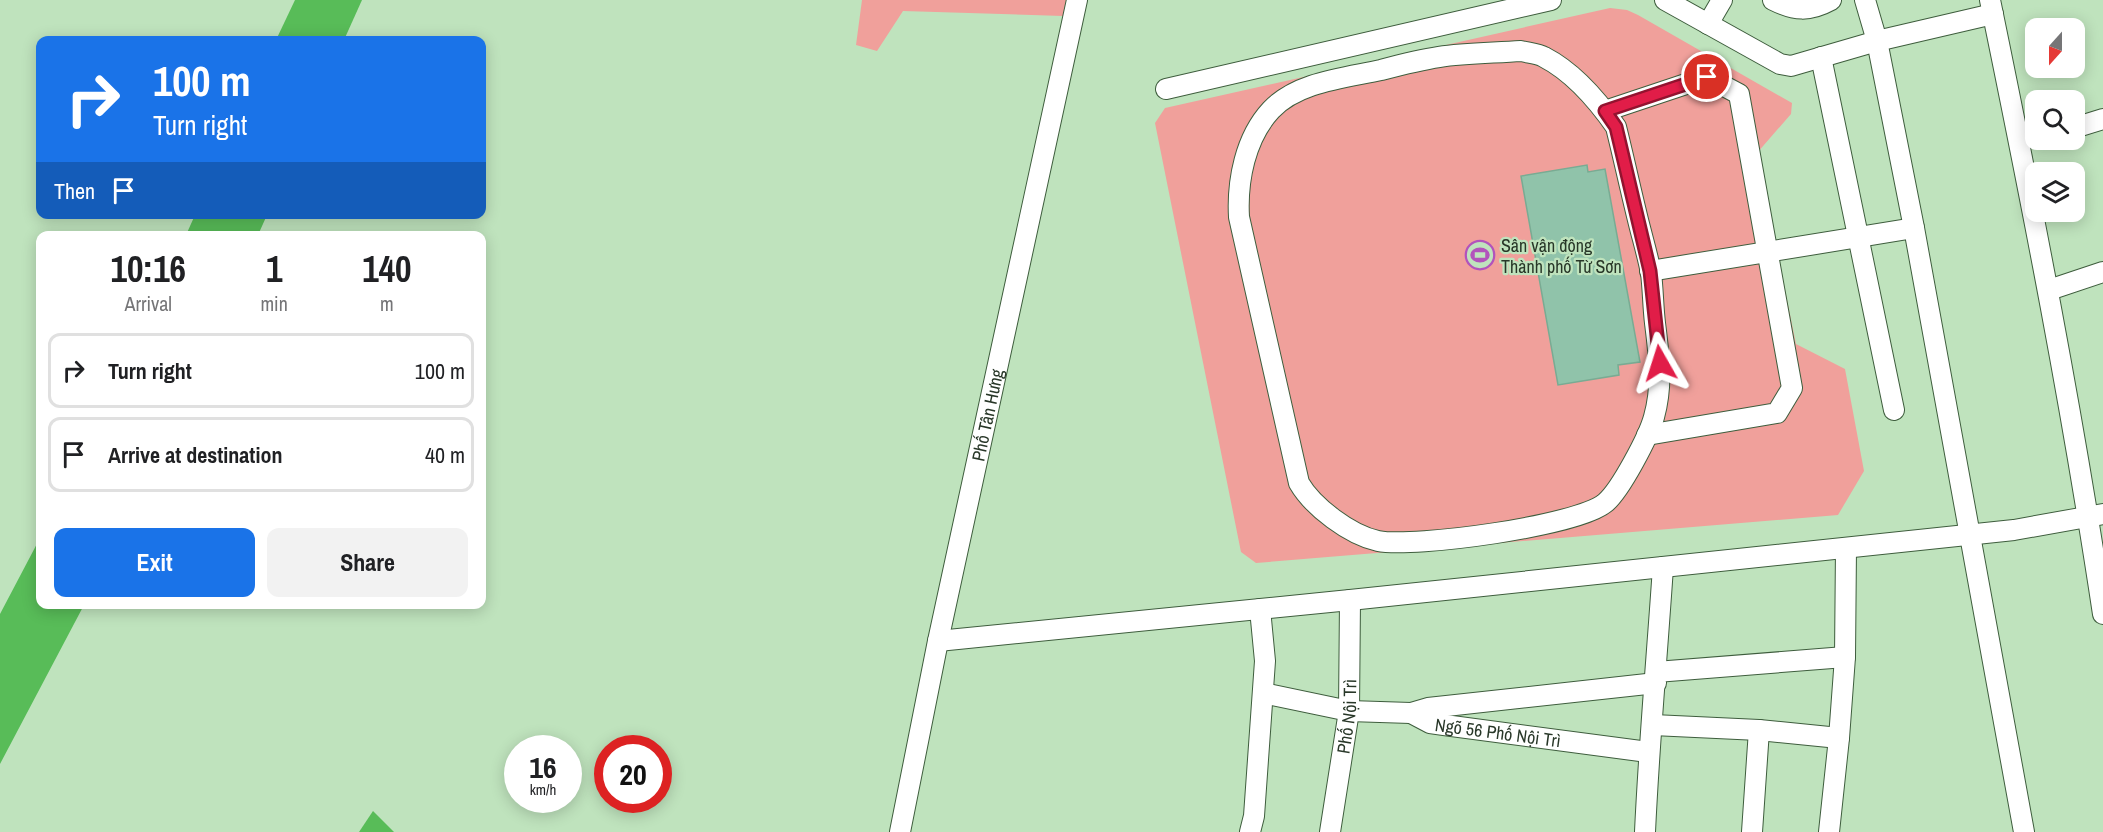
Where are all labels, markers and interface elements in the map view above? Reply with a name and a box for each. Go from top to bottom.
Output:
north arrow [2025,18,2085,78]
map controls [2025,18,2085,222]
pin [1681,51,1732,102]
text: 100 m [153,53,251,109]
icon: right [54,60,132,138]
icon: arrive [1690,60,1723,93]
button: search [2025,90,2085,150]
text: Turn right [153,107,247,143]
button: layers [2025,162,2085,222]
icon: arrive [107,174,140,207]
text: Then [54,176,95,206]
place label: Sân vận động Thành phố Từ Sơn [1501,233,1622,279]
sports icon: Sân vận động Thành phố Từ Sơn [1464,239,1496,271]
text: 10:16 [110,245,186,293]
text: 1 [266,245,282,293]
text: 140 [362,245,412,293]
text: Arrival [125,290,172,317]
text: min [260,290,288,317]
text: m [380,290,394,317]
position arrow [1628,331,1692,395]
icon: right [57,354,90,387]
text: Turn right [108,356,192,386]
text: 100 m [415,356,465,386]
street label: Phố Tân Hưng [965,366,1009,463]
icon: arrive [57,438,90,471]
text: Arrive at destination [108,440,282,470]
text: 40 m [425,440,465,470]
button: Exit [54,528,255,597]
button: Share [267,528,468,597]
street label: Phố Nội Trì [1330,679,1362,755]
street label: Ngõ 56 Phố Nội Trì [1434,711,1562,753]
speed limit sign: 20 [594,735,672,813]
text: 16 [529,747,557,787]
text: km/h [530,779,556,800]

